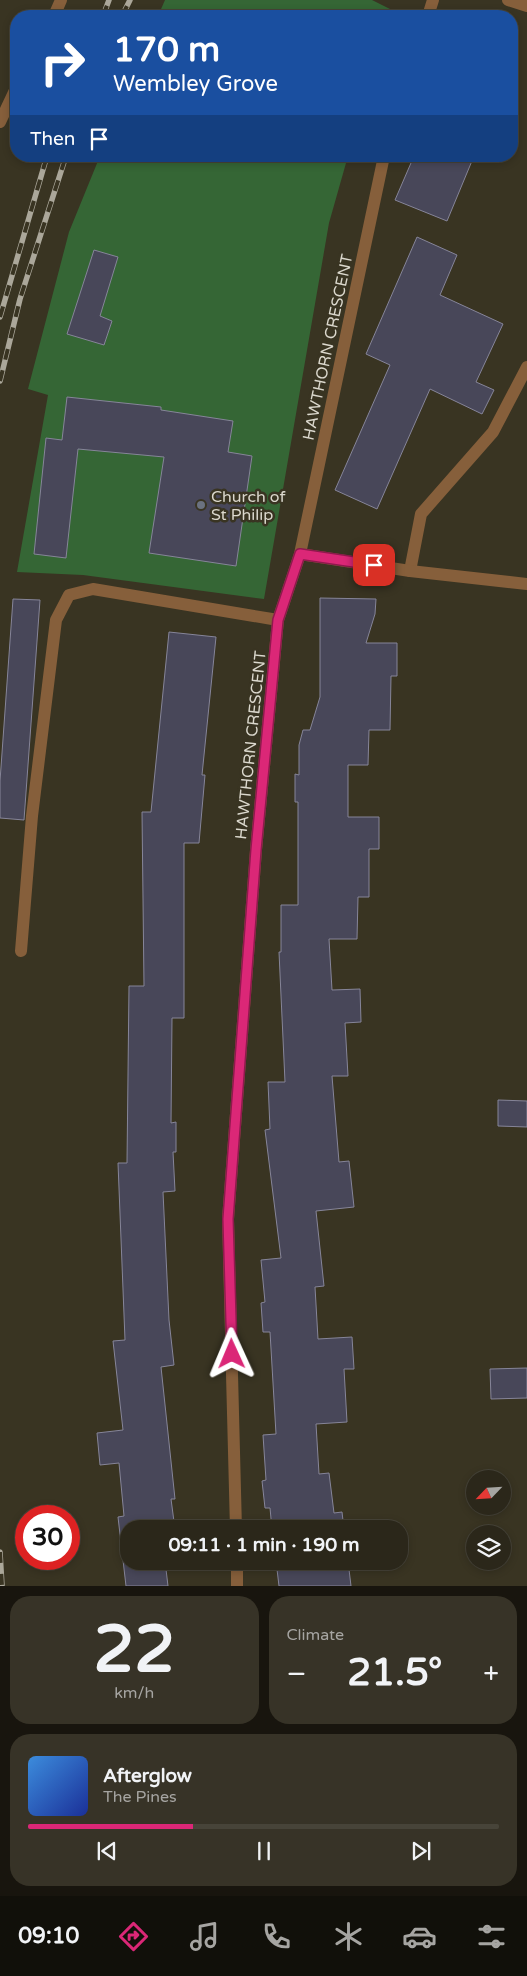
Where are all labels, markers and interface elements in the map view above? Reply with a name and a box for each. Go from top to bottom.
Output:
text: 170 m [113,29,220,71]
icon: right [30,30,95,95]
text: Wembley Grove [113,71,278,97]
icon: arrive [85,125,113,153]
text: Then [30,128,75,150]
street label: HAWTHORN CRESCENT [298,252,358,442]
place label: Church of St Philip [211,487,287,525]
marker: Church of St Philip [195,499,207,511]
pin [353,544,395,586]
icon: arrive [360,551,388,579]
street label: HAWTHORN CRESCENT [231,649,271,841]
position arrow [205,1327,257,1379]
north arrow [466,1470,511,1515]
map controls [466,1470,511,1570]
speed limit sign: 30 [15,1505,80,1570]
button: layers [466,1525,511,1570]
text: 09:11 · 1 min · 190 m [168,1534,360,1556]
text: 22 [93,1611,175,1690]
text: Climate [287,1625,344,1645]
text: 21.5° [347,1650,442,1696]
text: − [287,1657,306,1691]
text: + [483,1657,499,1691]
text: km/h [114,1683,154,1703]
text: Afterglow [103,1765,192,1787]
text: The Pines [103,1787,177,1807]
icon: previous [93,1837,121,1865]
icon: pause [250,1837,278,1865]
icon: next [407,1837,435,1865]
icon: directions [116,1919,151,1954]
icon: music [187,1919,222,1954]
icon: phone [259,1919,294,1954]
icon: climate [331,1919,366,1954]
icon: car [402,1919,437,1954]
icon: filters [474,1919,509,1954]
text: 09:10 [18,1923,79,1949]

